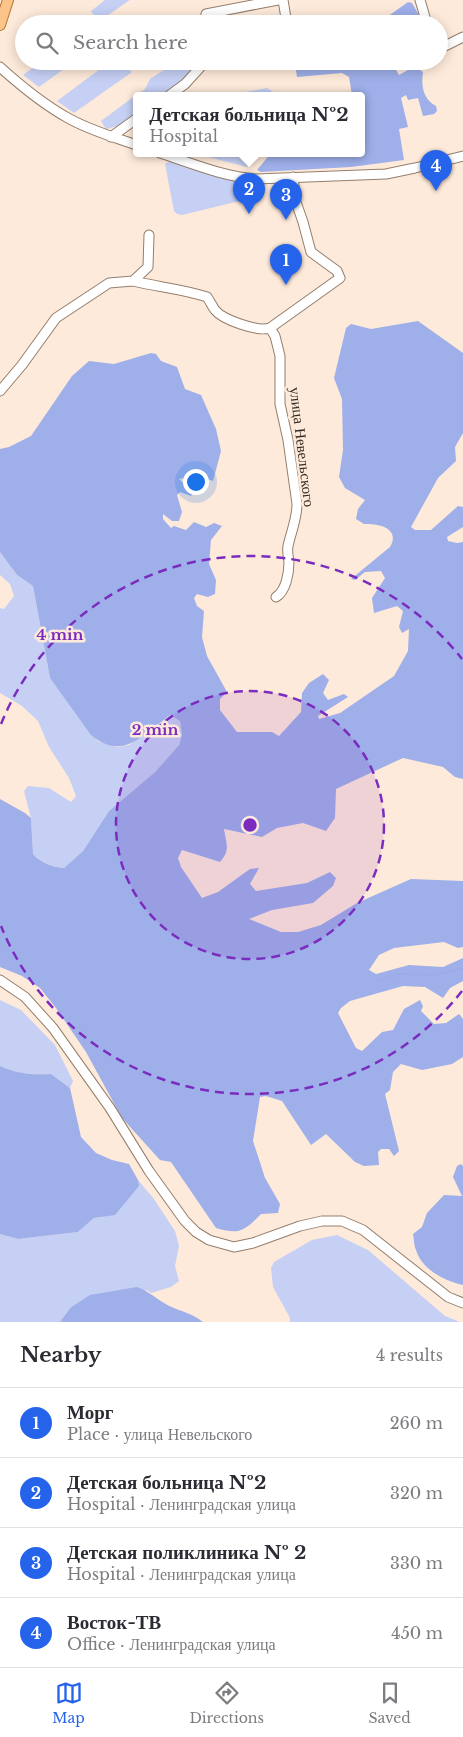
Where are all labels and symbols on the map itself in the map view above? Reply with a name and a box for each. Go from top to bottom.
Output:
pin: 4 [420,150,452,191]
pin: 2 [233,173,265,214]
pin: 3 [270,179,302,220]
pin: 1 [270,244,302,285]
street label: улица Невельского [286,386,319,508]
your location [183,469,209,495]
text: 4 min [37,625,84,644]
text: 2 min [132,720,178,739]
centre of rings [241,816,259,834]

